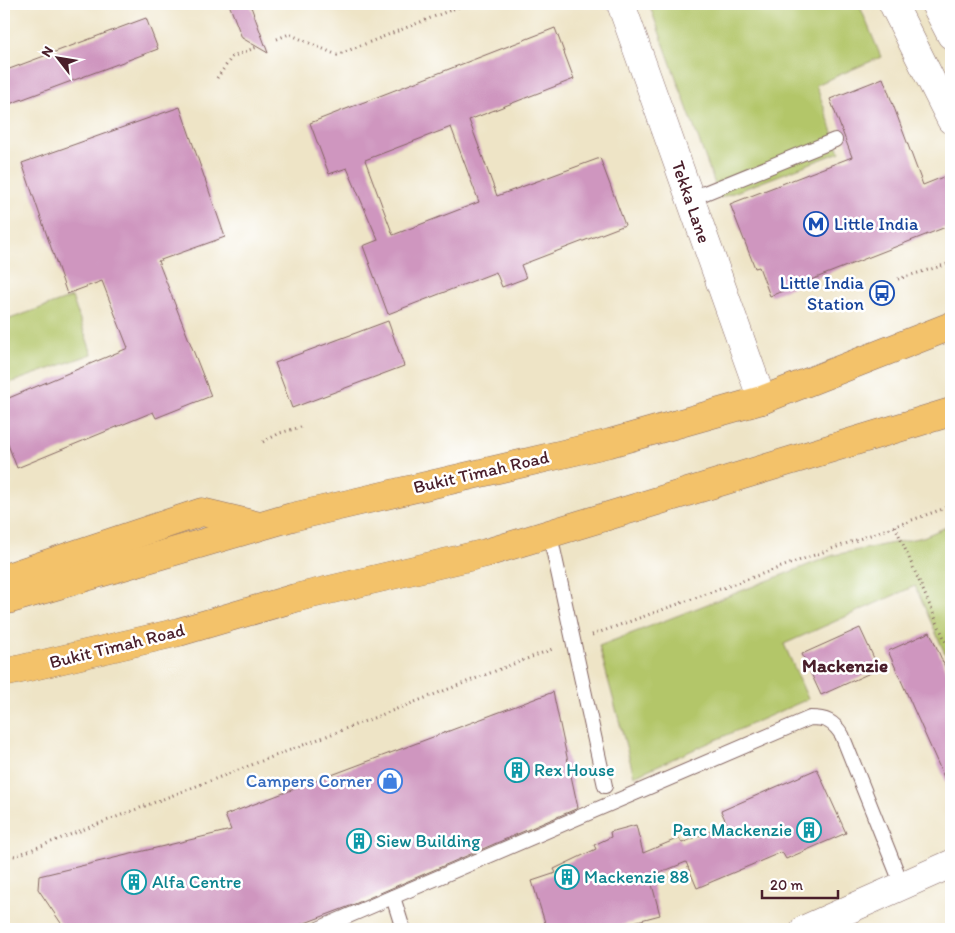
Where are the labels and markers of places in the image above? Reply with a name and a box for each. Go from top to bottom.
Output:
metro station icon: Little India [803,211,829,237]
place label: Little India [834,213,919,235]
place label: Little India Station [780,272,865,315]
bus stop icon: Little India Station [869,280,895,306]
building icon: Rex House [504,757,530,783]
place label: Rex House [534,759,615,781]
shop icon: Campers Corner [377,768,403,794]
place label: Campers Corner [246,770,373,792]
building icon: Parc Mackenzie [796,817,822,843]
place label: Parc Mackenzie [673,819,792,841]
building icon: Siew Building [346,828,372,854]
place label: Siew Building [376,830,481,852]
building icon: Mackenzie 88 [554,864,580,890]
place label: Mackenzie 88 [584,866,689,888]
building icon: Alfa Centre [121,869,147,895]
place label: Alfa Centre [152,871,241,893]

